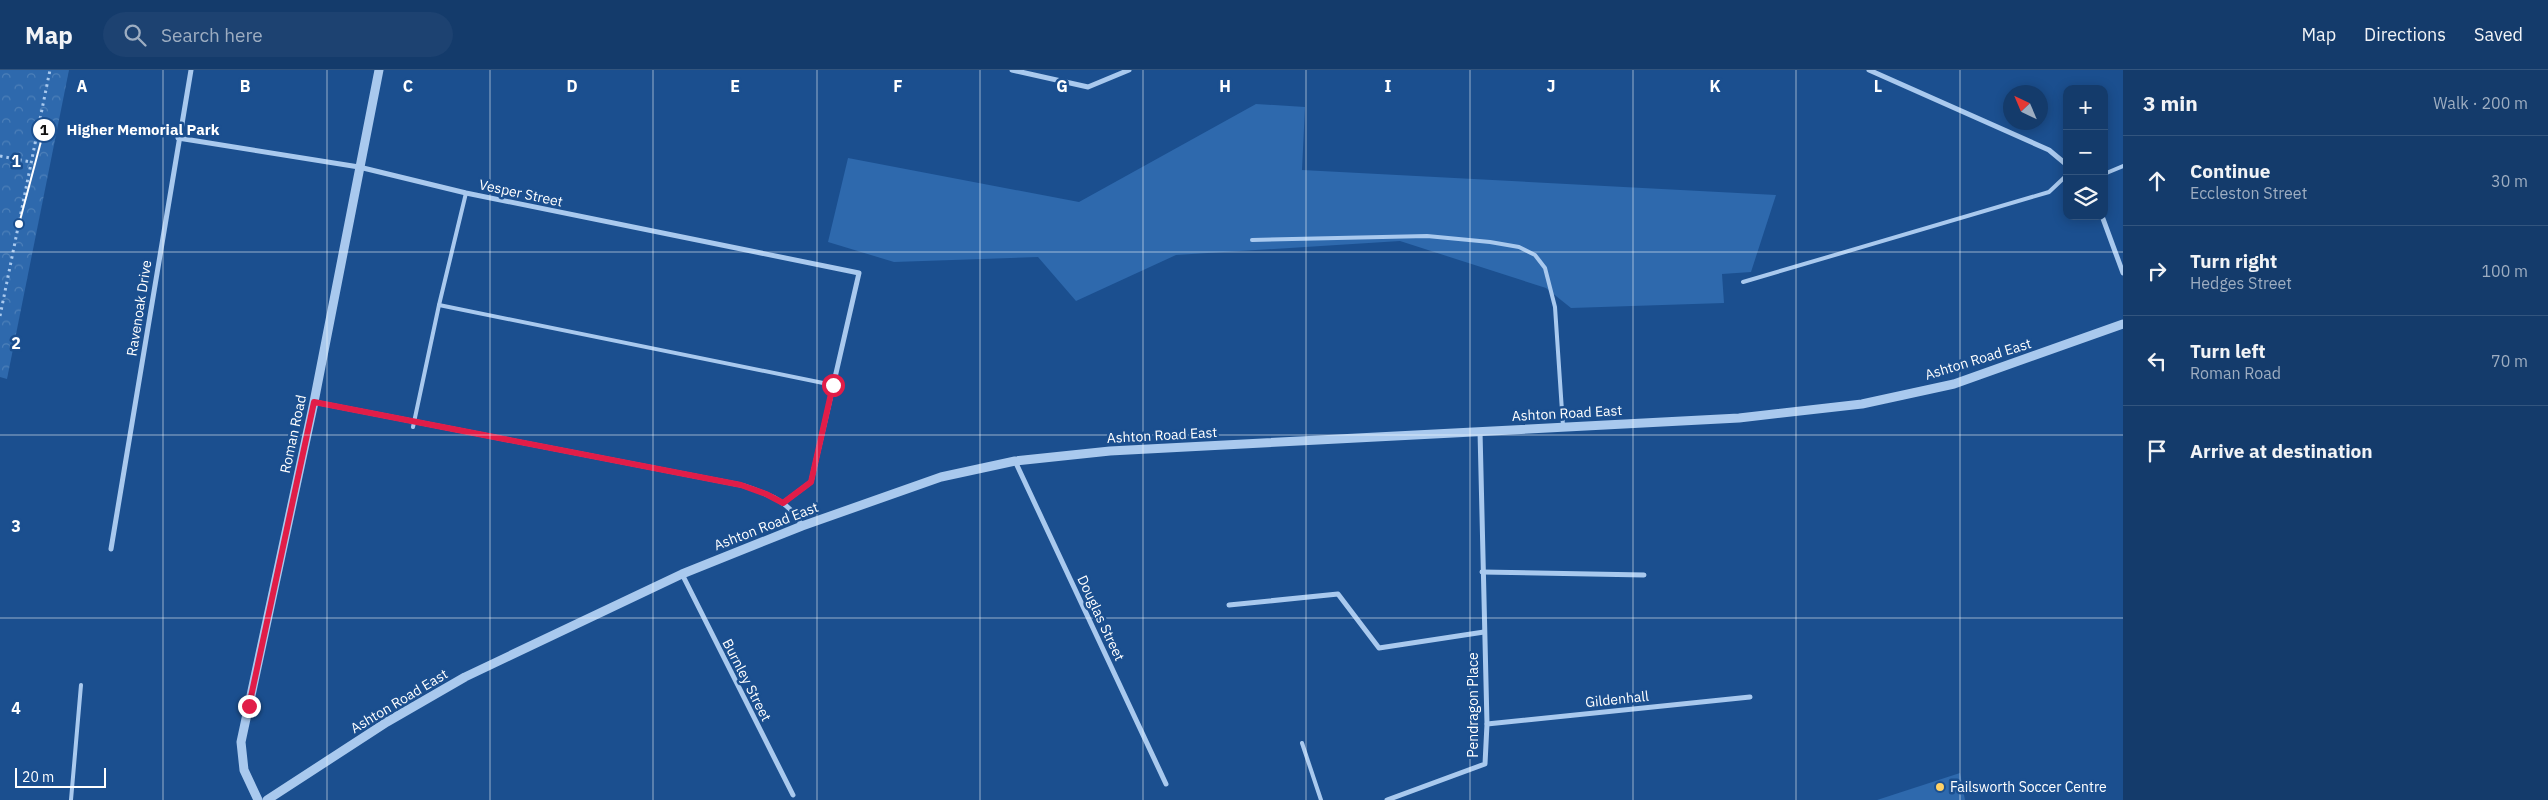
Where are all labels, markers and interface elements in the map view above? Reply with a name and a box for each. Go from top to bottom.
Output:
search box [103,12,453,57]
text: Map [25,19,73,51]
icon: search [121,21,149,49]
text: Search here [161,23,263,47]
text: Map [2301,23,2336,46]
text: Directions [2364,23,2446,46]
text: Saved [2474,23,2523,46]
text: A [77,76,88,96]
text: B [240,76,251,96]
text: C [403,76,413,96]
text: D [566,76,578,96]
text: E [730,76,740,96]
text: F [893,76,903,96]
text: G [1056,76,1068,96]
text: H [1219,76,1231,96]
text: I [1385,76,1392,96]
text: J [1547,76,1555,96]
text: K [1709,76,1721,96]
text: L [1874,76,1882,96]
north arrow [2003,85,2048,130]
map controls [2063,85,2108,220]
button: + [2063,85,2108,130]
text: 3 min [2143,89,2198,117]
text: Walk · 200 m [2433,93,2528,113]
callout: Higher Memorial Park [31,115,229,145]
text: 1 [39,120,49,139]
text: Higher Memorial Park [67,120,220,139]
button: − [2063,130,2108,175]
text: 1 [11,151,21,171]
text: Continue [2190,159,2270,183]
icon: ahead [2143,167,2171,195]
text: 30 m [2491,171,2528,191]
street label: Vesper Street [477,175,565,211]
button: layers [2063,175,2108,220]
text: Eccleston Street [2190,183,2307,203]
text: Turn right [2190,249,2277,273]
icon: right [2143,257,2171,285]
street label: Ravenoak Drive [123,258,156,357]
text: 100 m [2481,261,2528,281]
text: Hedges Street [2190,273,2292,293]
text: 2 [11,333,21,353]
street label: Ashton Road East [1923,334,2034,384]
text: Turn left [2190,339,2266,363]
icon: left [2143,347,2171,375]
text: 70 m [2491,351,2528,371]
text: Roman Road [2190,363,2281,383]
route start [822,374,845,397]
street label: Roman Road [276,393,310,475]
street label: Ashton Road East [1511,401,1623,425]
street label: Ashton Road East [1106,423,1218,447]
icon: arrive [2143,437,2171,465]
text: Arrive at destination [2190,439,2373,463]
street label: Ashton Road East [711,498,821,554]
text: 3 [11,516,21,536]
street label: Douglas Street [1073,572,1129,664]
street label: Burnley Street [718,636,776,724]
street label: Pendragon Place [1464,652,1482,758]
street label: Ashton Road East [347,665,451,737]
street label: Gildenhall [1584,687,1650,711]
route end [238,695,261,718]
text: 4 [11,698,21,718]
scale bar [15,765,106,788]
text: 20 m [22,768,54,786]
place label: Failsworth Soccer Centre [1950,778,2107,796]
marker: Failsworth Soccer Centre [1934,781,1946,793]

